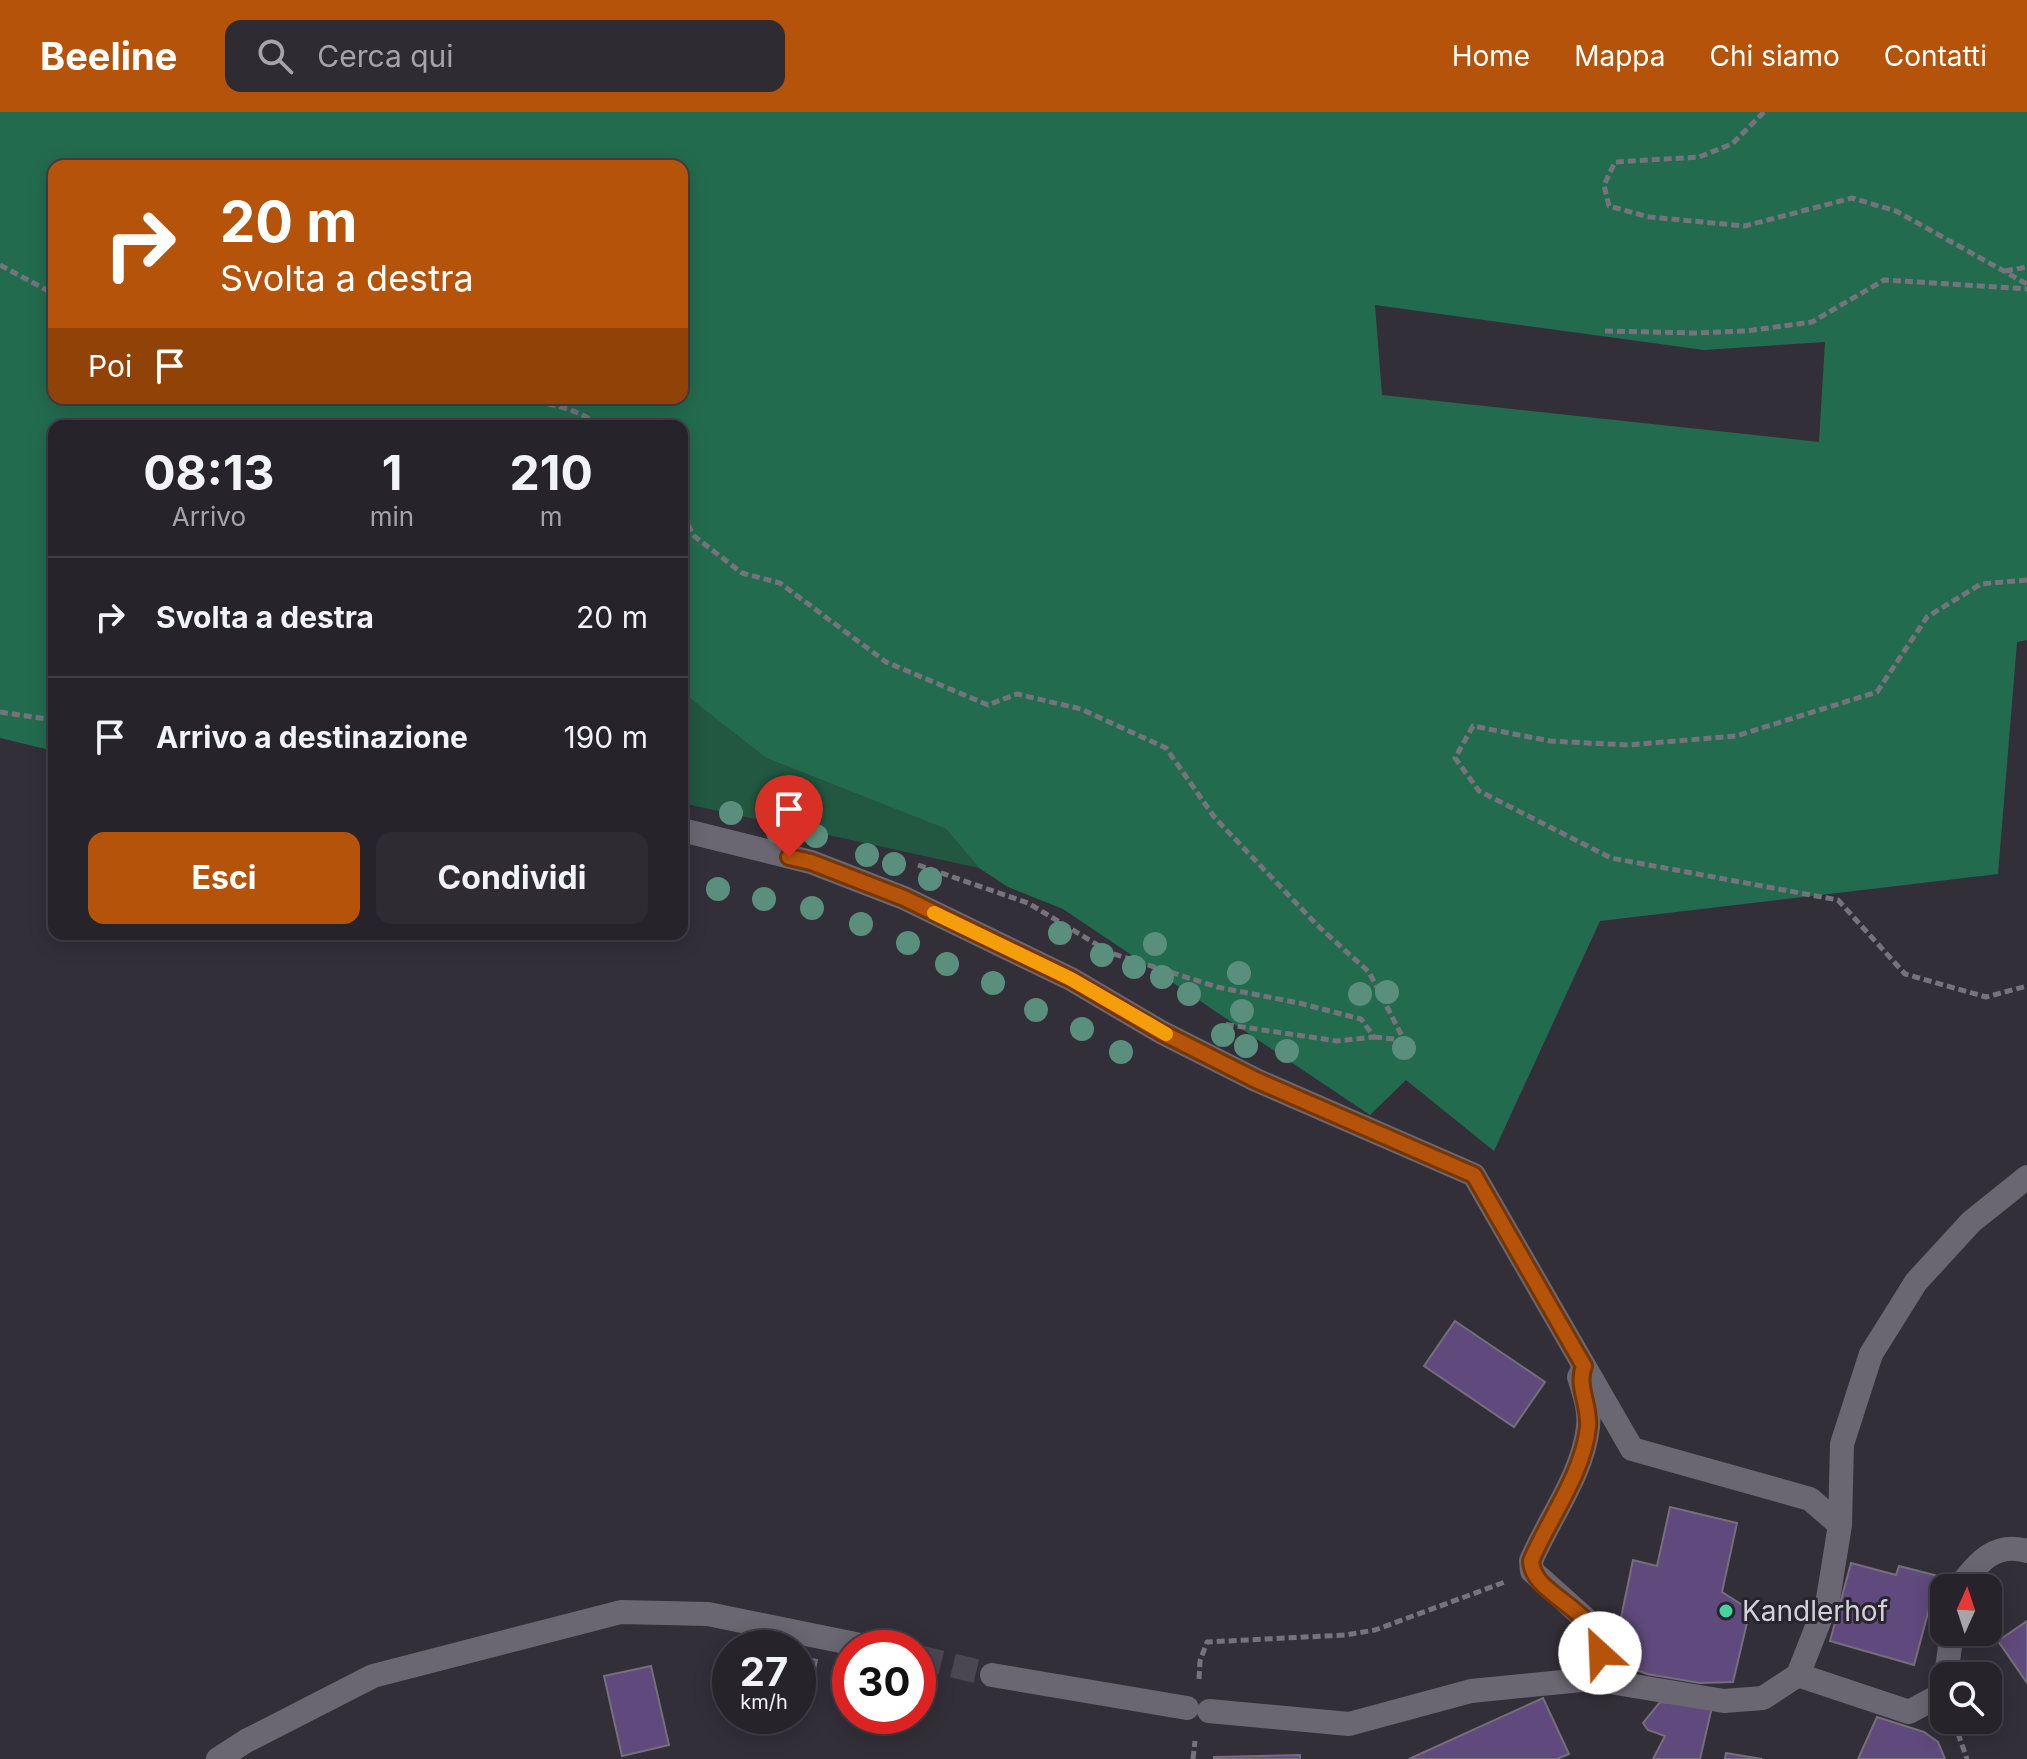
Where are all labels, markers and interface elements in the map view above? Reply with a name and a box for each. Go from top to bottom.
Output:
search box [225,20,785,92]
text: Beeline [40,33,177,79]
icon: search [253,34,297,78]
text: Cerca qui [317,38,454,74]
text: Home [1452,39,1530,73]
text: Mappa [1574,39,1666,73]
text: Chi siamo [1710,39,1840,73]
text: Contatti [1884,39,1987,73]
text: 20 m [220,188,357,256]
icon: right [88,192,192,296]
text: Svolta a destra [220,256,474,300]
icon: arrive [148,344,192,388]
text: Poi [88,348,132,384]
text: 08:13 [143,443,275,502]
text: 1 [382,443,402,502]
text: 210 [509,443,593,502]
text: Arrivo [172,501,246,532]
text: min [370,501,414,532]
text: m [540,501,563,532]
icon: right [88,595,132,639]
text: Svolta a destra [156,599,374,635]
text: 20 m [576,599,648,635]
icon: arrive [88,715,132,759]
text: Arrivo a destinazione [156,719,468,755]
text: 190 m [564,719,648,755]
pin [755,775,823,857]
icon: arrive [767,787,811,831]
button: Esci [88,832,360,924]
button: Condividi [376,832,648,924]
north arrow [1930,1574,2002,1646]
map controls [1930,1574,2002,1734]
place label: Kandlerhof [1742,1594,1888,1628]
marker: Kandlerhof [1717,1602,1735,1620]
position arrow [1558,1611,1642,1695]
speed limit sign: 30 [832,1630,936,1734]
text: 27 [740,1647,788,1696]
button: search [1930,1662,2002,1734]
text: km/h [740,1690,788,1714]

